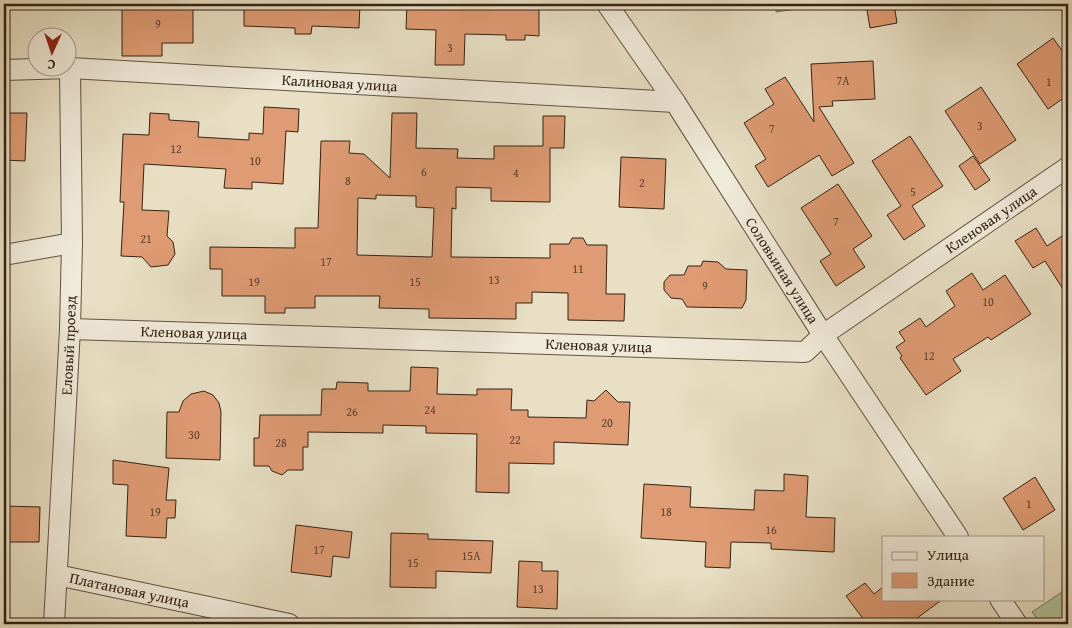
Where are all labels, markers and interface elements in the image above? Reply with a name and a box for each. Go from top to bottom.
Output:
house number: 9 [155,15,161,32]
north arrow [28,28,78,78]
house number: 3 [447,39,453,56]
text: С [47,55,56,75]
street label: Калиновая улица [281,69,399,96]
house number: 7А [836,72,850,89]
house number: 1 [1046,73,1052,90]
house number: 3 [977,117,983,134]
house number: 7 [769,120,775,137]
house number: 12 [170,140,182,157]
house number: 10 [249,152,261,169]
house number: 6 [421,163,427,180]
house number: 4 [513,164,519,181]
house number: 8 [345,172,351,189]
house number: 2 [639,174,645,191]
street label: Кленовая улица [941,180,1042,258]
house number: 5 [910,183,916,200]
street label: Соловьиная улица [741,213,825,328]
house number: 7 [833,213,839,230]
house number: 21 [140,230,152,247]
house number: 17 [320,253,332,270]
house number: 11 [572,260,584,277]
house number: 13 [488,271,500,288]
house number: 19 [248,273,260,290]
house number: 15 [409,273,421,290]
house number: 9 [702,277,708,294]
house number: 10 [982,293,994,310]
street label: Еловый проезд [55,295,81,396]
street label: Кленовая улица [140,320,249,345]
street label: Кленовая улица [545,333,653,357]
house number: 12 [923,347,935,364]
house number: 24 [424,401,436,418]
house number: 26 [346,403,358,420]
house number: 20 [601,414,613,431]
house number: 30 [188,426,200,443]
house number: 22 [509,431,521,448]
house number: 28 [275,434,287,451]
house number: 1 [1026,495,1032,512]
house number: 19 [149,503,161,520]
house number: 18 [660,503,672,520]
house number: 16 [765,521,777,538]
legend [882,536,1044,600]
house number: 17 [313,541,325,558]
text: Улица [927,544,970,565]
house number: 15А [462,547,481,564]
house number: 15 [407,554,419,571]
street label: Платановая улица [68,567,192,613]
text: Здание [927,570,975,591]
house number: 13 [532,580,544,597]

